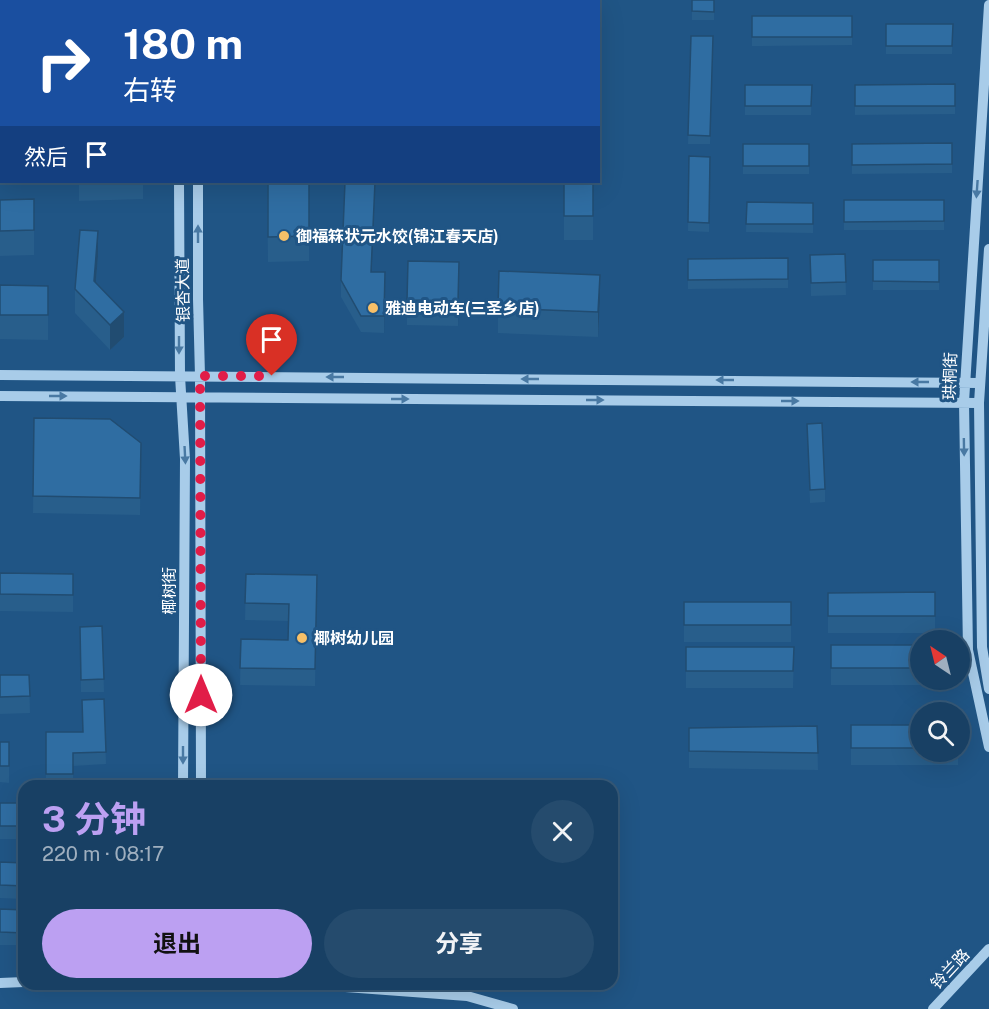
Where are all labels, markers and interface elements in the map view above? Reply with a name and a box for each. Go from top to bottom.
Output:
text: 180 m [123,19,243,68]
icon: right [24,24,102,102]
text: 右转 [123,74,177,106]
icon: arrive [80,138,113,171]
text: 然后 [24,144,68,170]
one-way arrow [972,180,981,199]
one-way arrow [193,225,203,244]
place label: 御福箖状元水饺(锦江春天店) [296,227,499,246]
marker: 御福箖状元水饺(锦江春天店) [277,229,291,243]
street label: 银杏大道 [173,258,193,322]
place label: 雅迪电动车(三圣乡店) [385,299,540,318]
marker: 雅迪电动车(三圣乡店) [366,301,380,315]
pin [246,314,297,376]
icon: arrive [255,323,288,356]
one-way arrow [175,335,184,354]
street label: 珙桐街 [940,352,960,400]
one-way arrow [326,372,345,382]
one-way arrow [521,374,540,383]
one-way arrow [716,375,735,385]
one-way arrow [911,377,930,387]
one-way arrow [49,391,68,401]
one-way arrow [391,394,410,404]
one-way arrow [586,395,605,405]
one-way arrow [781,396,800,406]
one-way arrow [960,437,969,456]
one-way arrow [180,446,189,465]
street label: 椰树街 [160,567,179,615]
place label: 椰树幼儿园 [314,629,394,648]
north arrow [910,630,970,690]
map controls [910,630,970,762]
marker: 椰树幼儿园 [295,631,309,645]
position arrow [169,663,233,727]
button: search [910,702,970,762]
one-way arrow [178,746,188,765]
text: 3 分钟 [42,798,146,840]
button: close [531,800,594,863]
text: 220 m · 08:17 [42,842,164,866]
button: 退出 [42,909,312,978]
button: 分享 [324,909,594,978]
street label: 铃兰路 [927,945,973,993]

